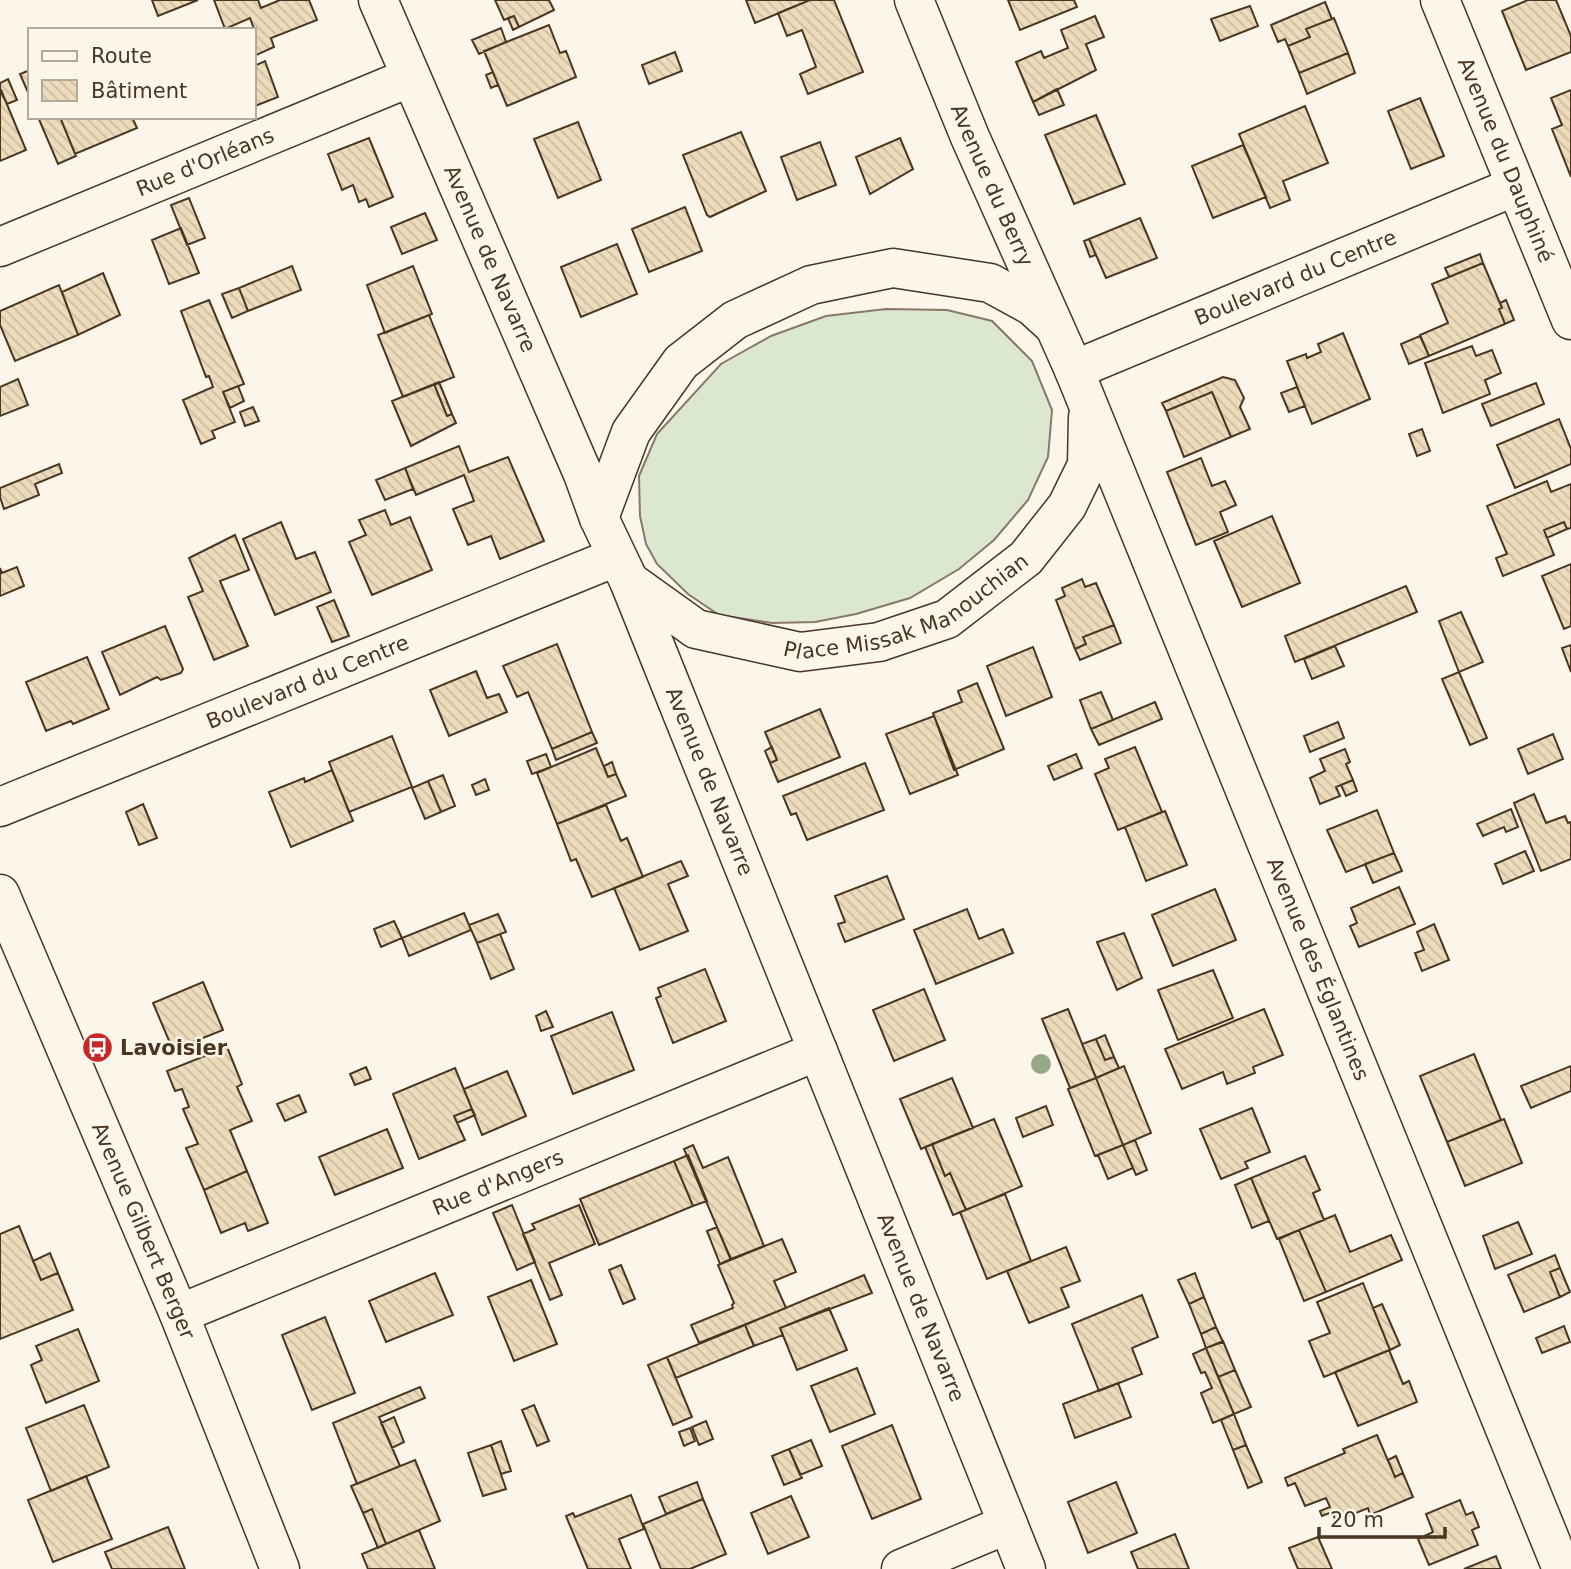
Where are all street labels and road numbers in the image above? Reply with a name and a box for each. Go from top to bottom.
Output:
street label: Avenue du Dauphiné [1453,54,1558,266]
street label: Avenue du Berry [946,101,1038,270]
street label: Rue d'Orléans [133,123,278,201]
street label: Avenue de Navarre [439,162,541,356]
street label: Boulevard du Centre [1191,225,1400,330]
street label: Place Missak Manouchian [781,549,1033,664]
street label: Boulevard du Centre [203,630,412,734]
street label: Avenue de Navarre [661,684,758,879]
street label: Avenue des Églantines [1262,854,1374,1084]
street label: Avenue Gilbert Berger [87,1119,200,1343]
street label: Rue d'Angers [429,1145,567,1220]
street label: Avenue de Navarre [872,1210,970,1405]

